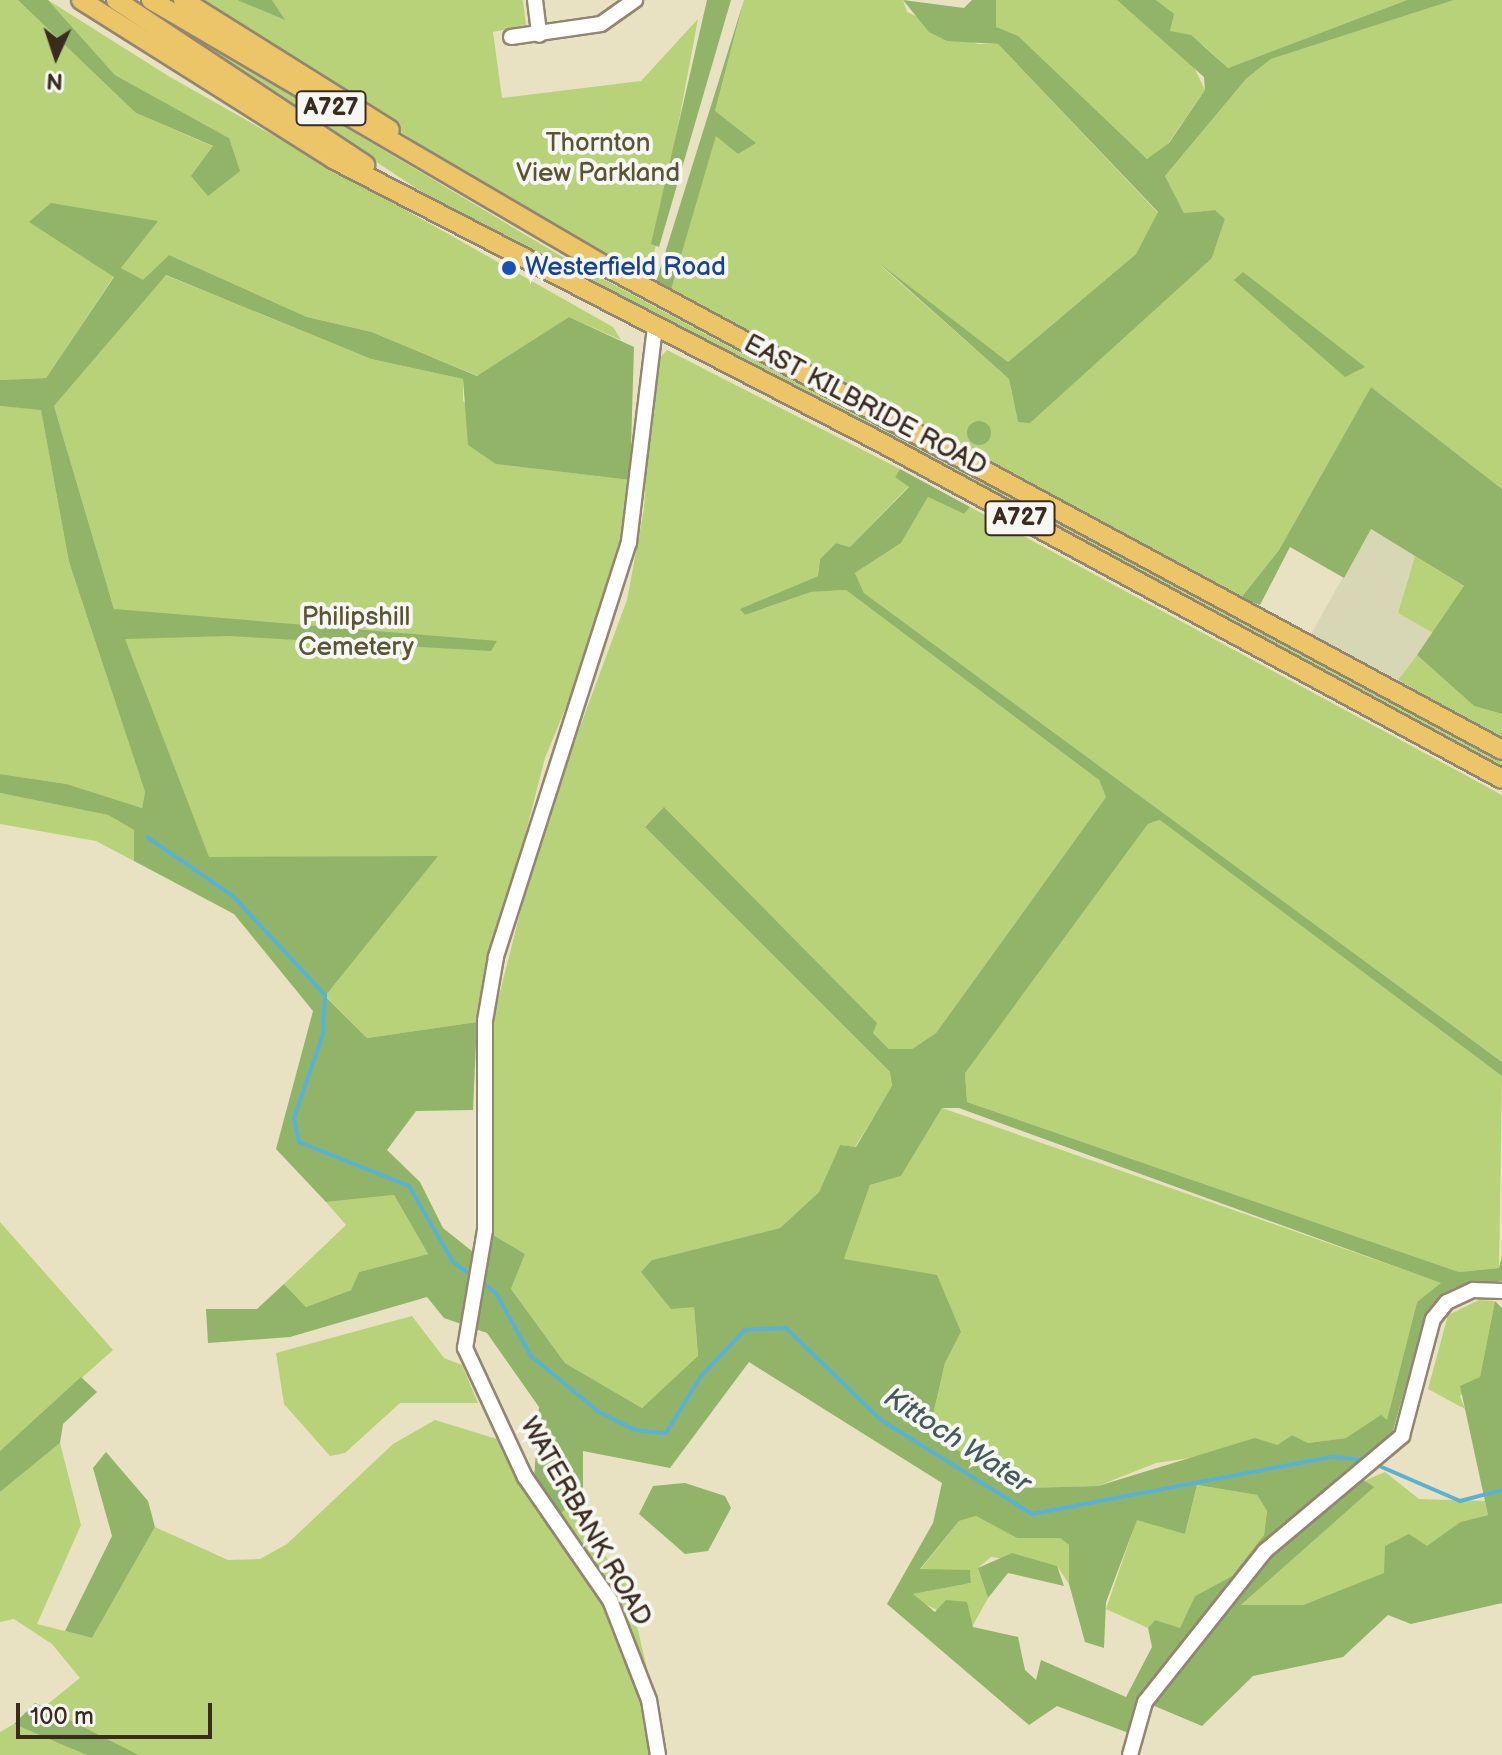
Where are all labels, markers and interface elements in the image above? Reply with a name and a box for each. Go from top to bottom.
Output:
north arrow [16,16,96,96]
text: N [46,67,64,94]
road number: A727 [295,88,367,128]
park label: Thornton View Parkland [516,128,680,190]
place label: Westerfield Road [525,252,726,284]
marker: Westerfield Road [500,259,518,277]
street label: EAST KILBRIDE ROAD [738,329,992,483]
road number: A727 [984,498,1056,538]
park label: Philipshill Cemetery [298,602,414,664]
water label: Kittoch Water [877,1381,1037,1501]
street label: WATERBANK ROAD [513,1412,657,1632]
scale bar [20,1687,216,1737]
text: 100 m [30,1702,94,1731]

